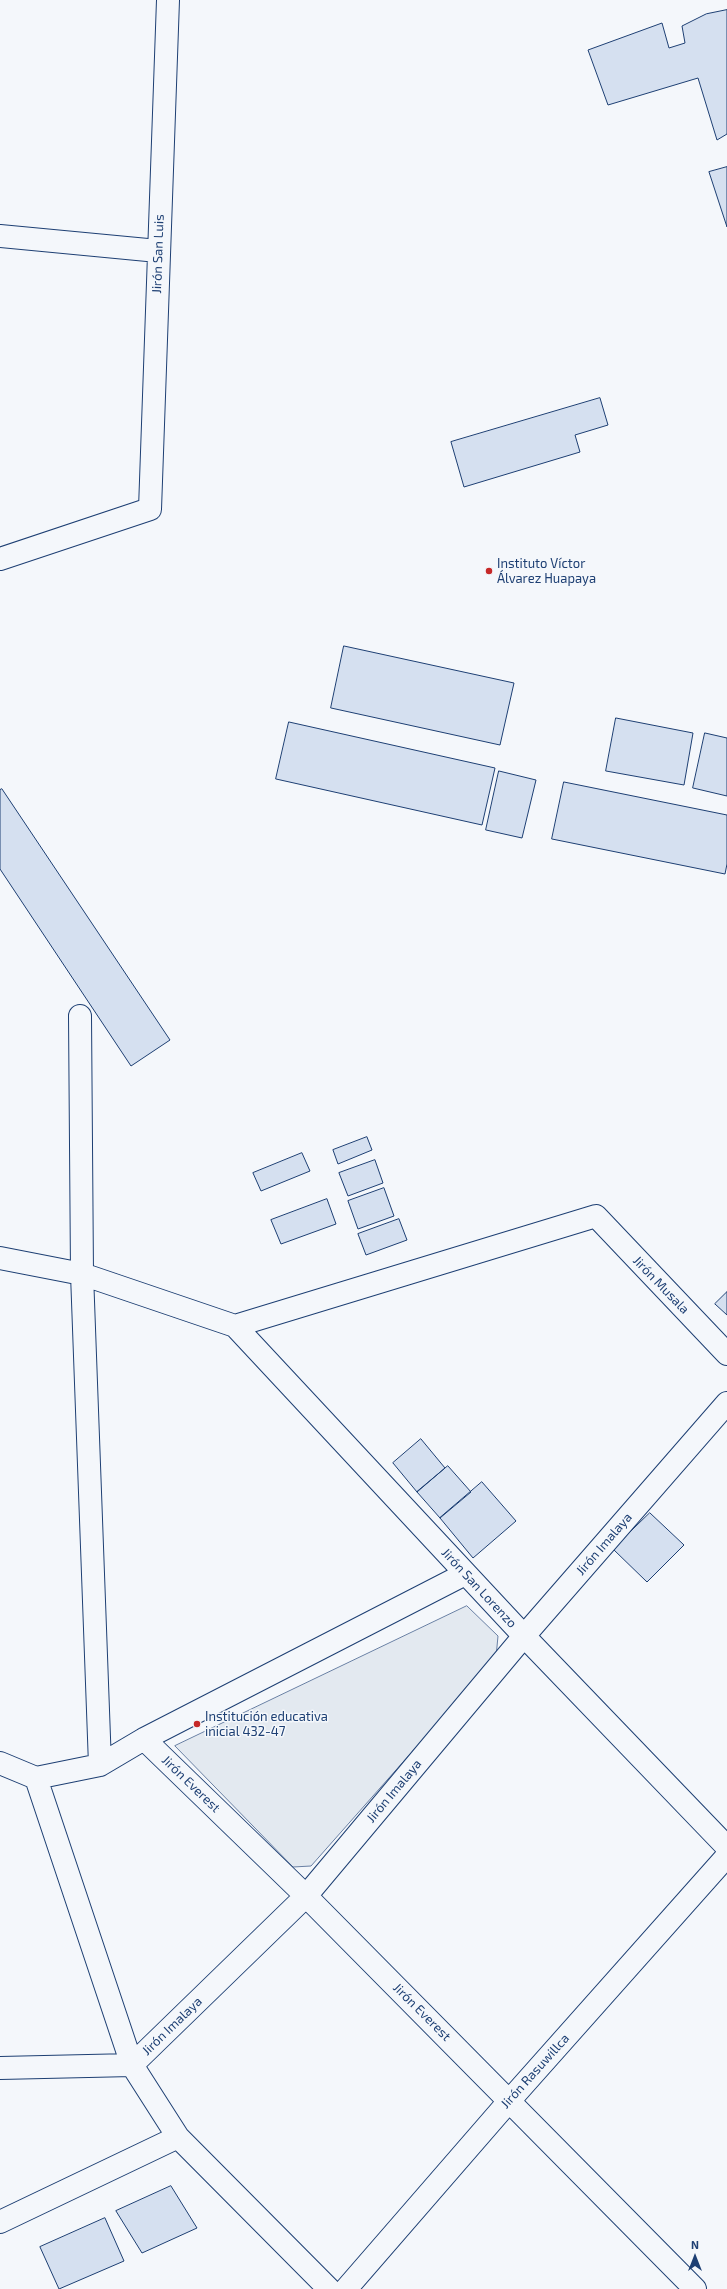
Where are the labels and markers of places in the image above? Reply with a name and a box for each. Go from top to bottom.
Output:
place label: Instituto Víctor Álvarez Huapaya [497,556,596,587]
marker: Instituto Víctor Álvarez Huapaya [484,566,494,576]
place label: Institución educativa inicial 432-47 [205,1709,328,1740]
marker: Institución educativa inicial 432-47 [192,1719,202,1729]

